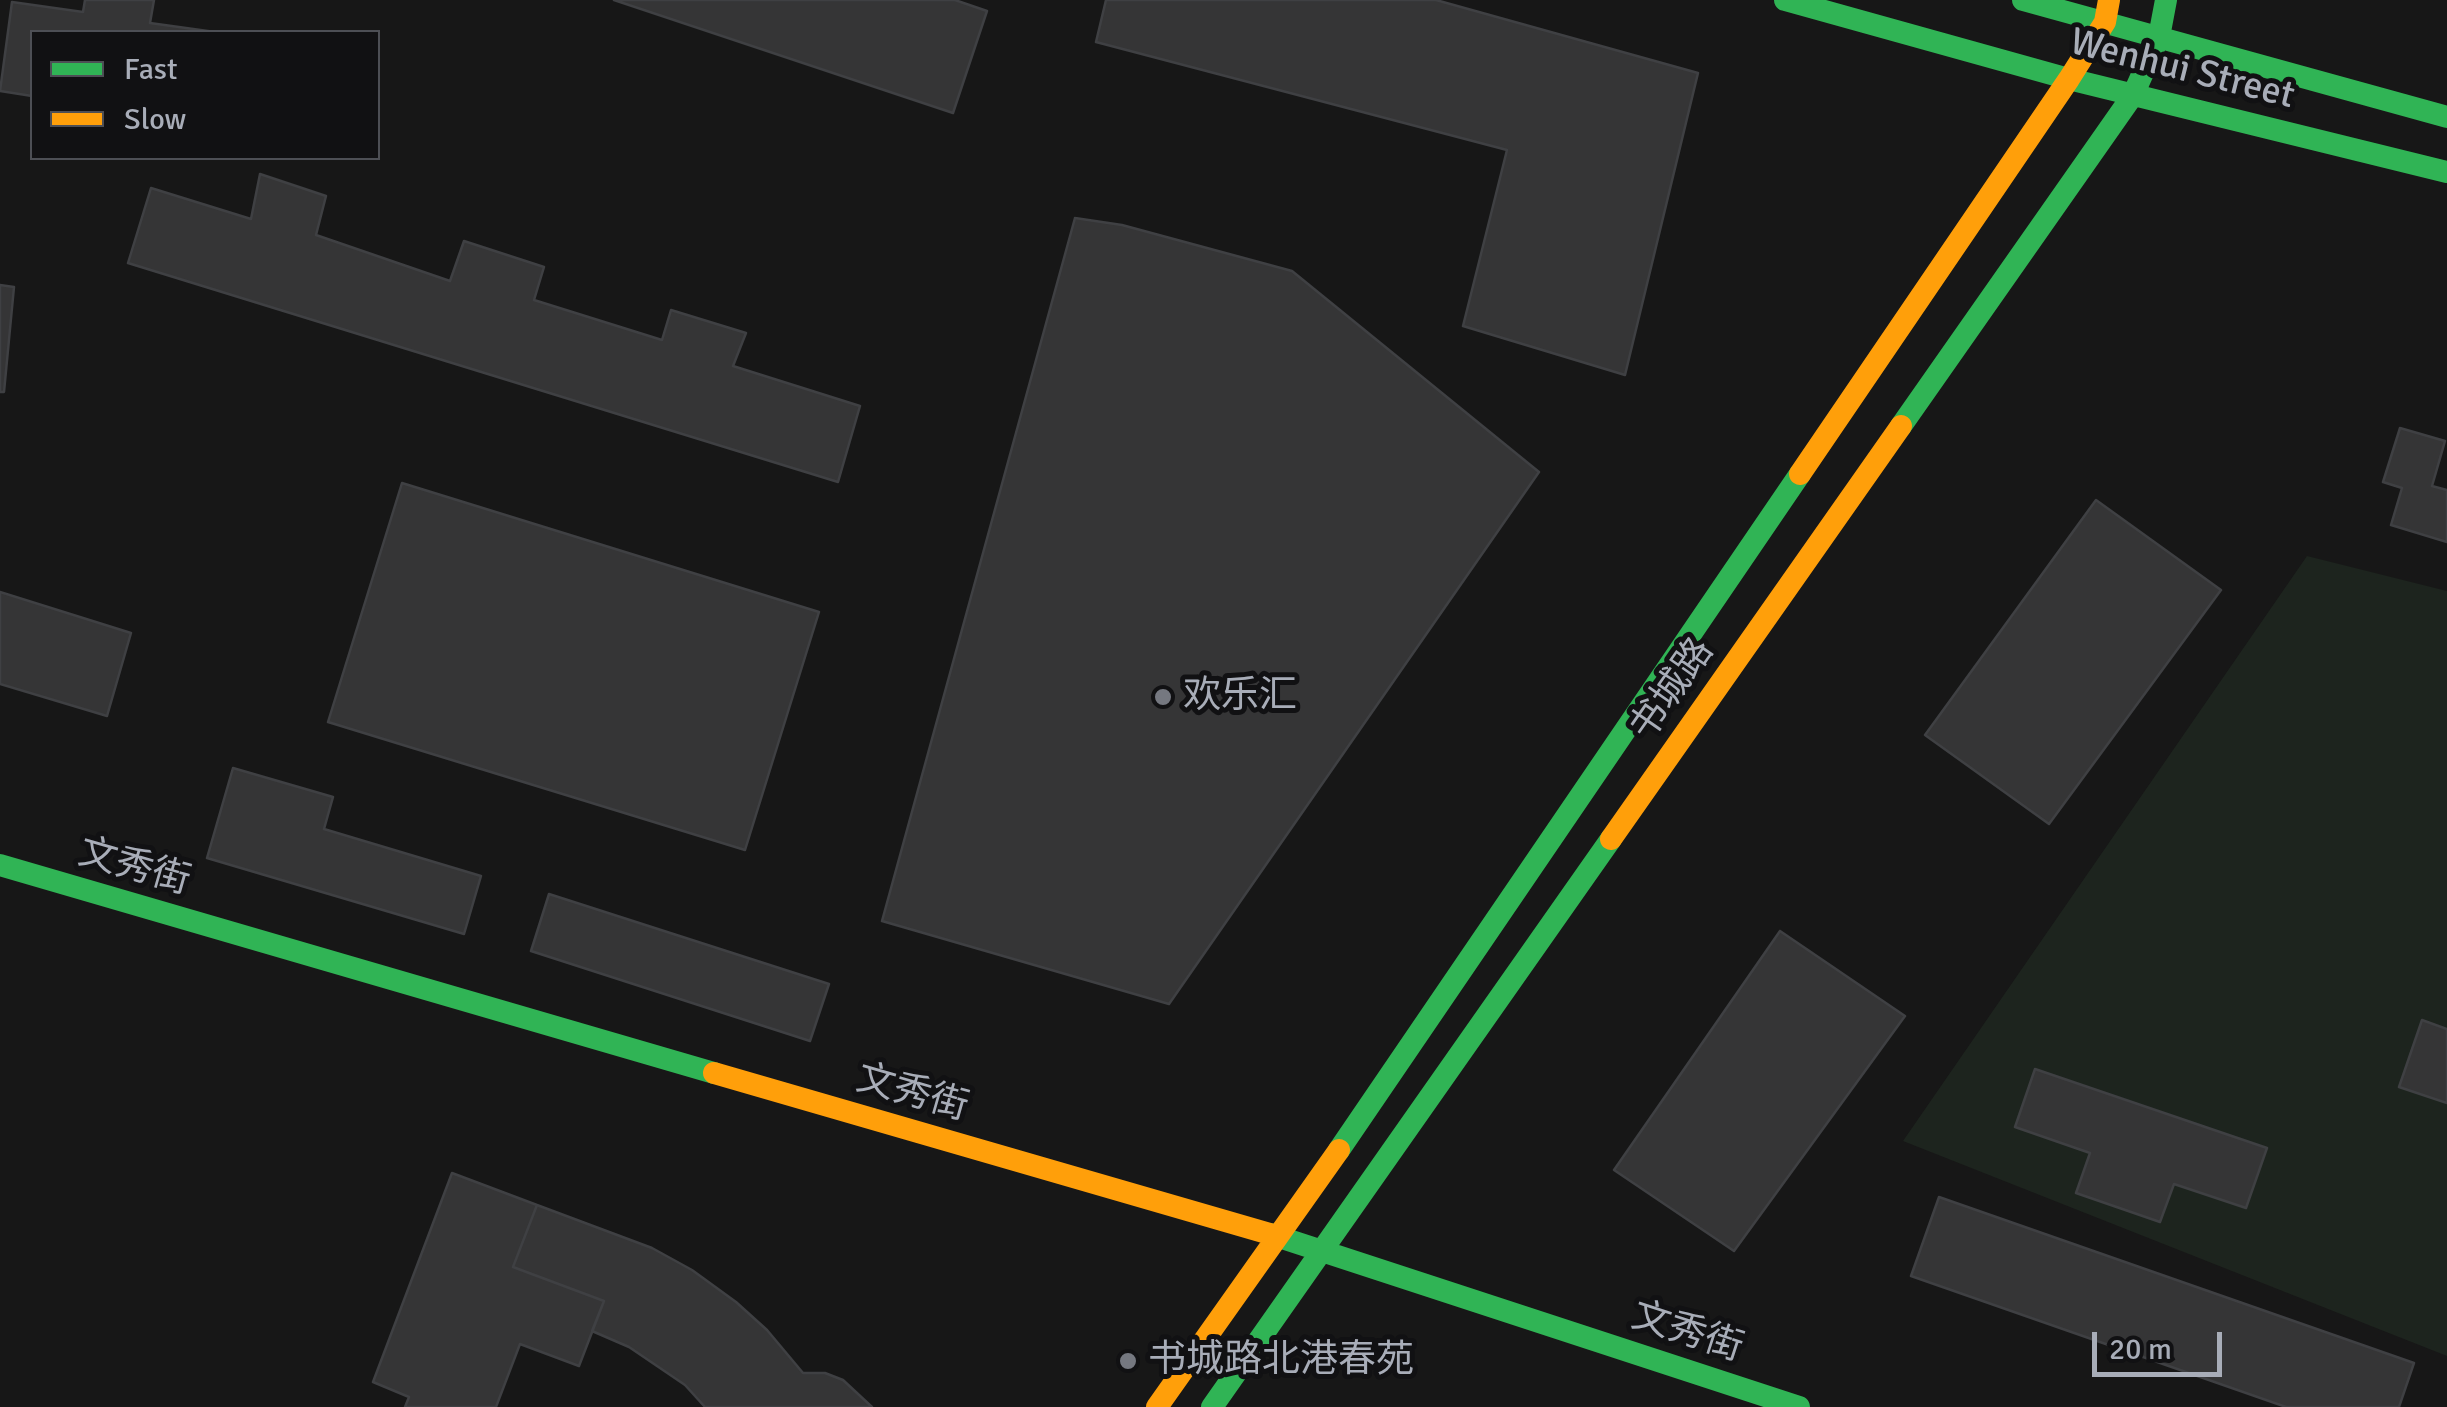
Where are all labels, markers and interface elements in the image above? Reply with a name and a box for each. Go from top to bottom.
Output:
street label: Wenhui Street [2065,20,2299,120]
legend [30,30,380,160]
text: Fast [124,51,177,88]
text: Slow [124,101,186,138]
street label: 书城路 [1622,630,1724,750]
place label: 欢乐汇 [1183,674,1297,720]
marker: 欢乐汇 [1152,686,1174,708]
street label: 文秀街 [73,830,195,906]
street label: 文秀街 [851,1056,973,1132]
street label: 文秀街 [1626,1294,1748,1372]
scale bar [2097,1312,2227,1374]
text: 20 m [2109,1331,2172,1368]
place label: 书城路北港春苑 [1148,1338,1414,1384]
marker: 书城路北港春苑 [1117,1350,1139,1372]

